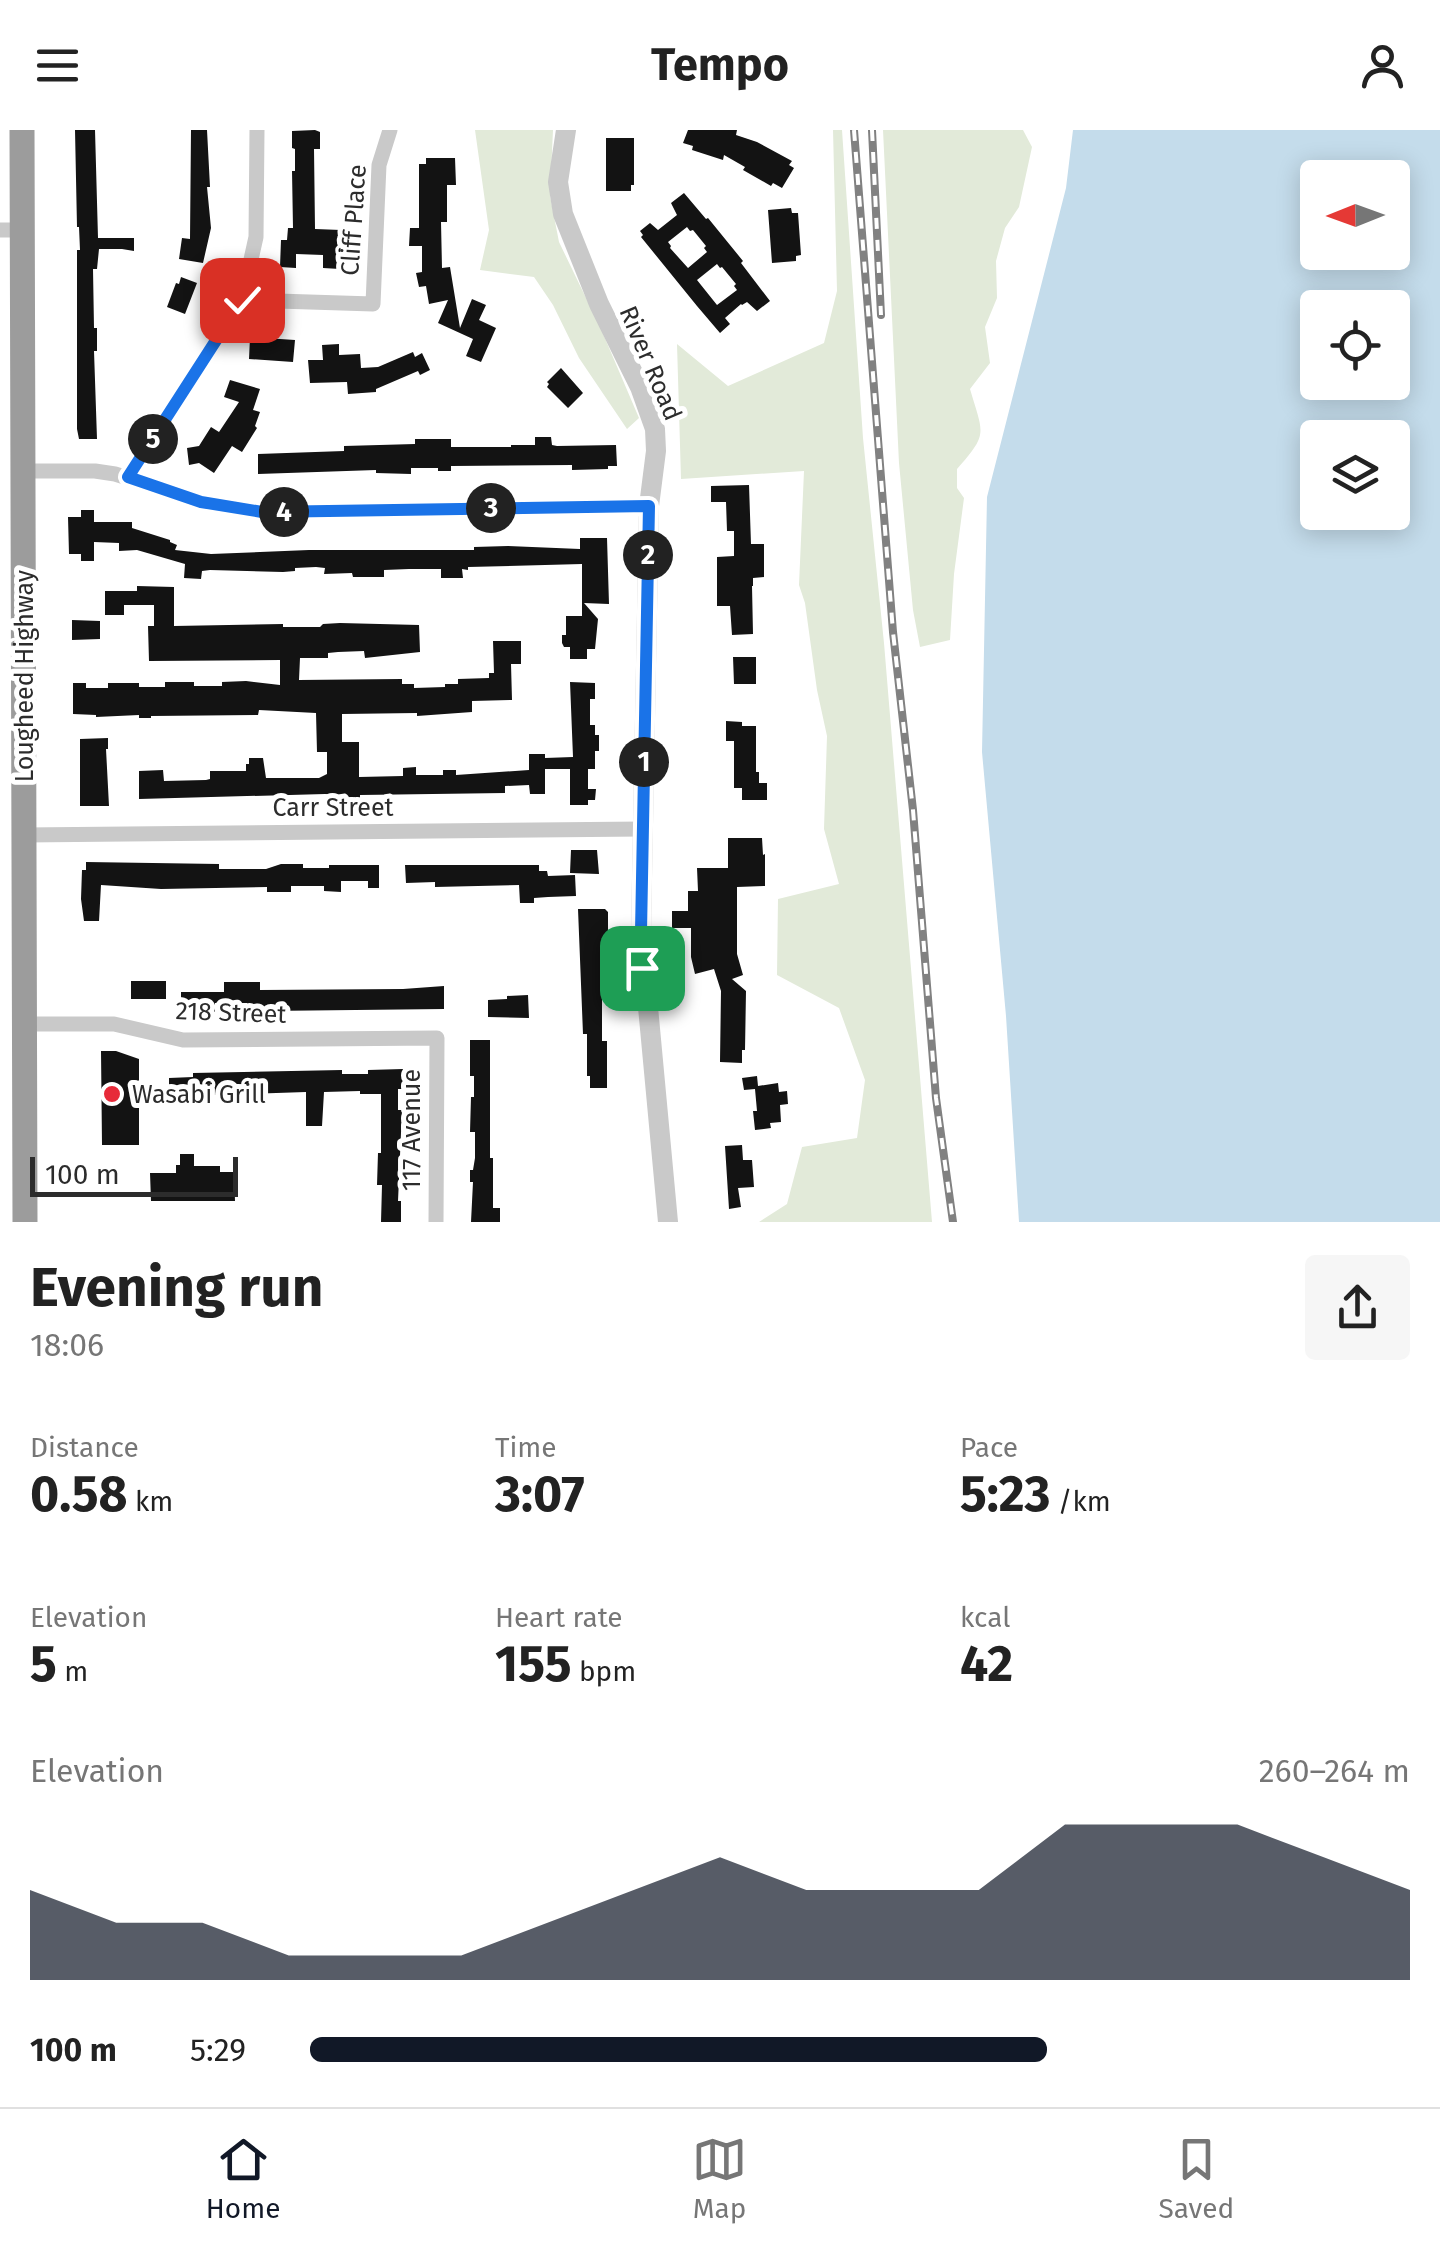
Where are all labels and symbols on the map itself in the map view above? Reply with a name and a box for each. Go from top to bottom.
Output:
north arrow [1300,160,1410,270]
street label: Cliff Place [335,163,373,277]
pin [200,258,285,343]
street label: River Road [612,301,688,425]
pin: 5 [128,414,178,464]
pin: 3 [466,483,516,533]
pin: 4 [259,487,309,537]
pin: 2 [623,530,673,580]
street label: Lougheed Highway [10,569,40,782]
pin: 1 [619,737,669,787]
street label: Carr Street [272,793,395,823]
pin [600,926,685,1011]
street label: 218 Street [175,996,288,1030]
street label: 117 Avenue [397,1069,427,1191]
place label: Wasabi Grill [132,1080,266,1110]
marker: Wasabi Grill [101,1083,123,1105]
scale bar [30,1152,238,1196]

